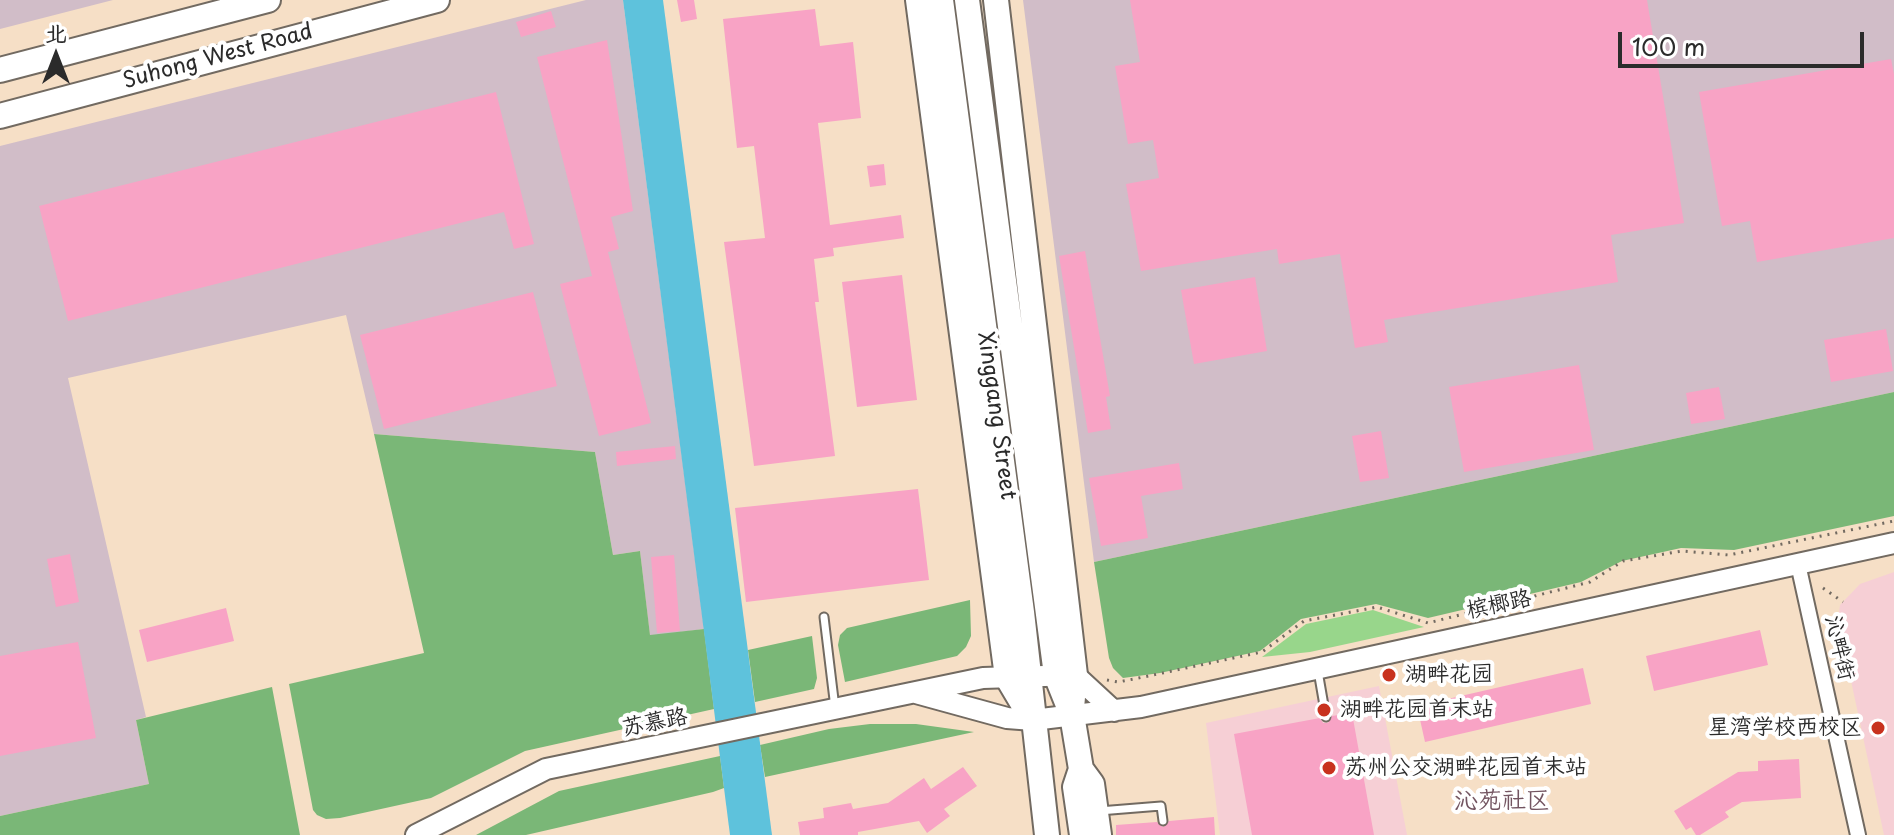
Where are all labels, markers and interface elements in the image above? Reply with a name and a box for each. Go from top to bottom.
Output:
text: 北 [45,15,67,48]
north arrow [16,16,96,96]
scale bar [1622,16,1868,66]
street label: Suhong West Road [120,19,316,95]
text: 100 m [1632,28,1705,64]
street label: Xinggang Street [971,330,1021,502]
street label: 槟榔路 [1464,585,1534,625]
street label: 沁畔街 [1819,613,1859,683]
place label: 湖畔花园 [1405,662,1493,688]
marker: 湖畔花园 [1380,666,1398,684]
place label: 湖畔花园首末站 [1340,697,1494,723]
marker: 湖畔花园首末站 [1315,701,1333,719]
street label: 苏慕路 [620,704,690,742]
place label: 星湾学校西校区 [1708,715,1862,741]
marker: 星湾学校西校区 [1869,719,1887,737]
place label: 苏州公交湖畔花园首末站 [1345,755,1587,781]
marker: 苏州公交湖畔花园首末站 [1320,759,1338,777]
district label: 沁苑社区 [1454,787,1550,815]

